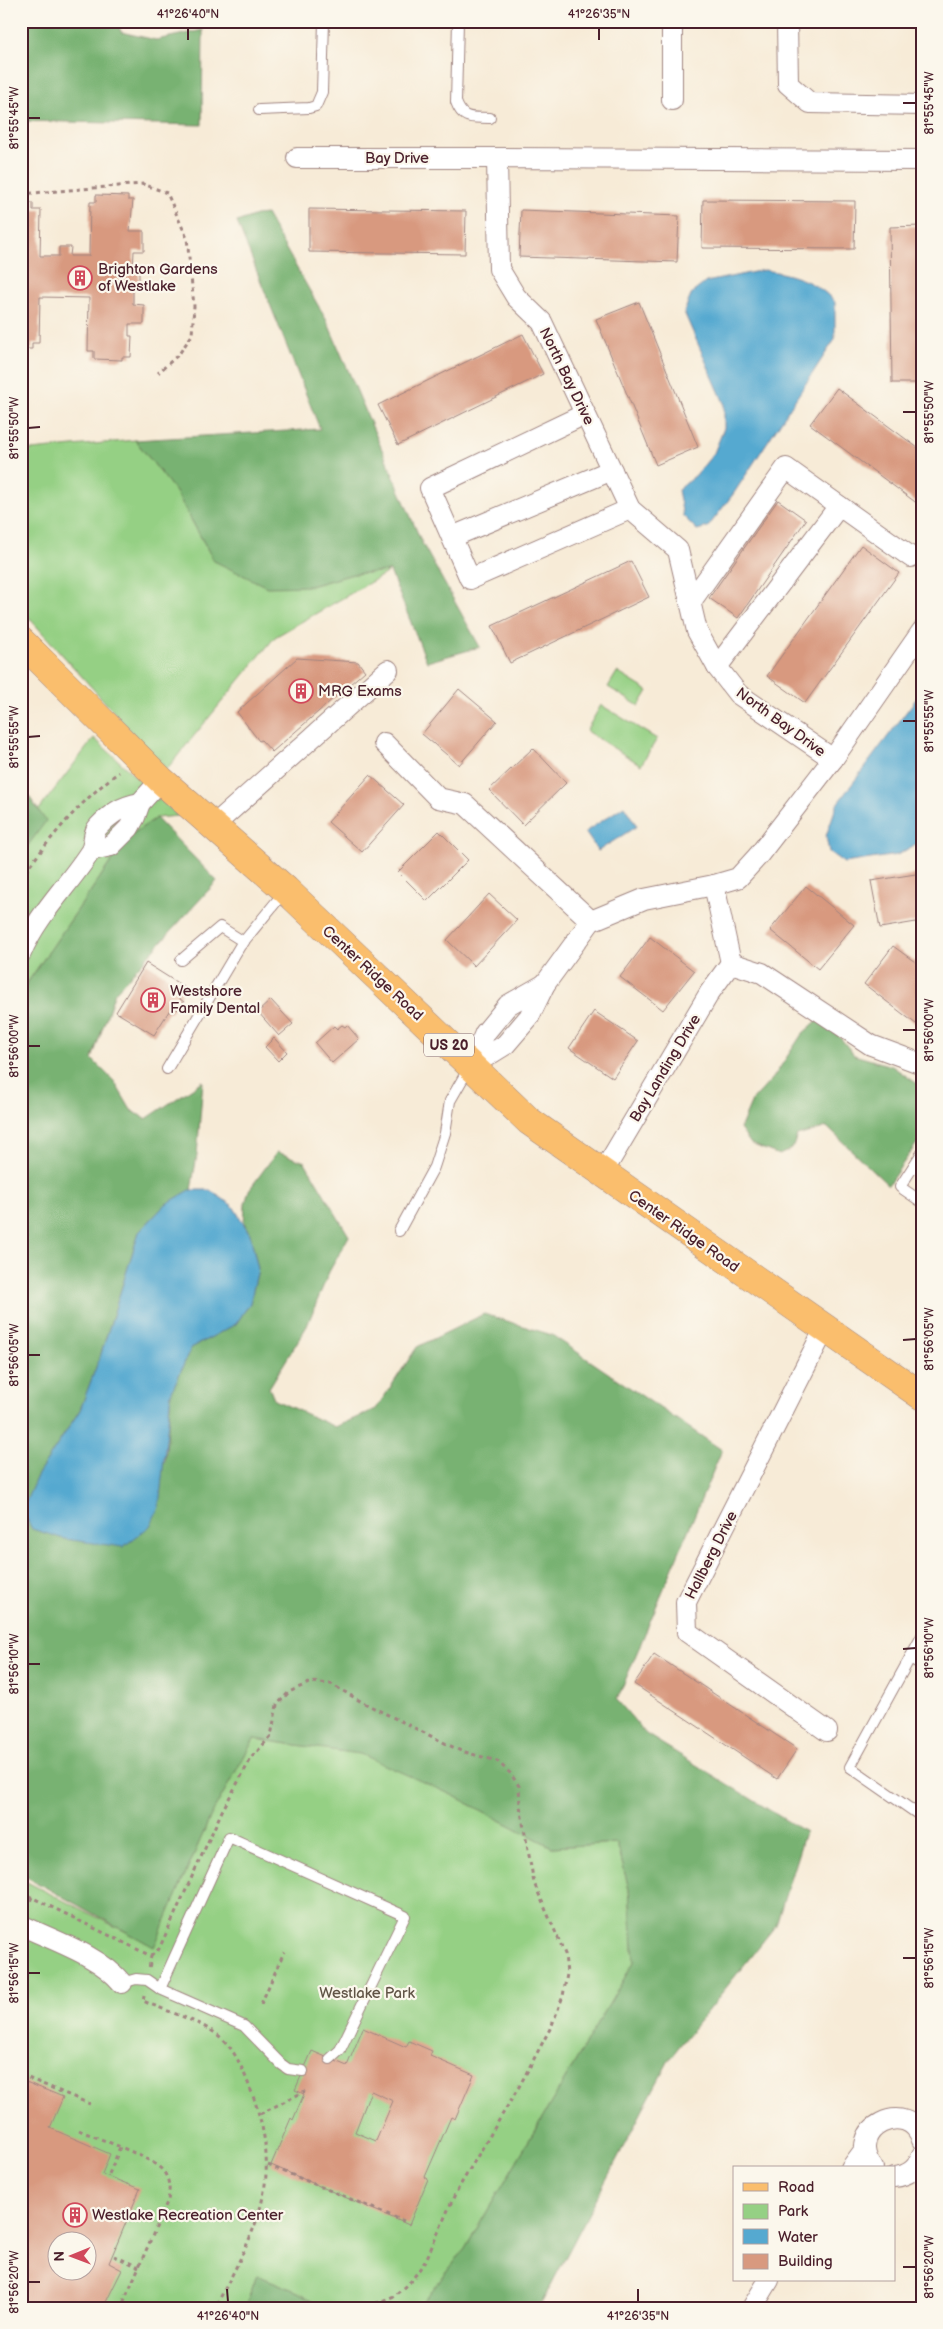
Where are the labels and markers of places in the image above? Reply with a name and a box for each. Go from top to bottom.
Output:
place label: Brighton Gardens of Westlake [98,260,218,296]
building icon: Brighton Gardens of Westlake [67,265,93,291]
building icon: MRG Exams [288,678,314,704]
place label: MRG Exams [318,682,402,701]
place label: Westshore Family Dental [170,982,260,1018]
building icon: Westshore Family Dental [140,987,166,1013]
building icon: Westlake Recreation Center [62,2202,88,2228]
place label: Westlake Recreation Center [92,2206,284,2225]

